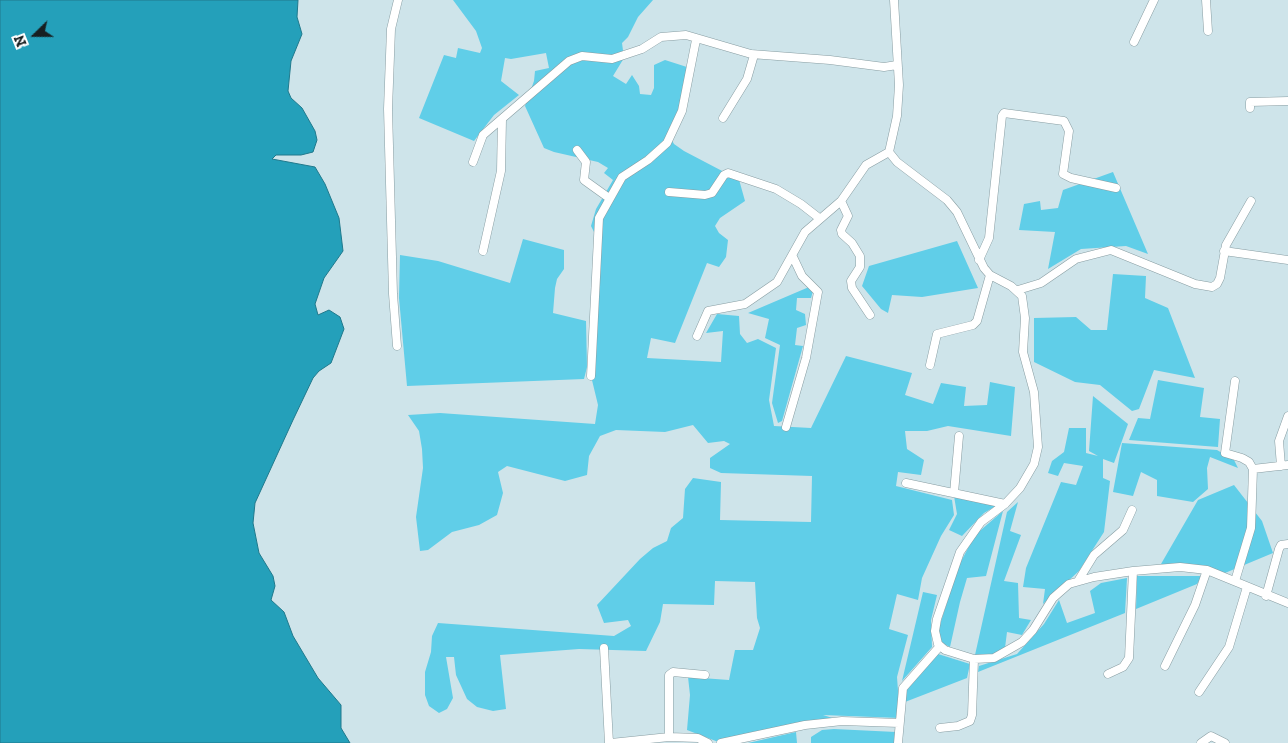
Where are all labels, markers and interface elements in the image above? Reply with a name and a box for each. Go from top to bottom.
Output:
north arrow [10,10,60,60]
text: N [11,33,31,49]

